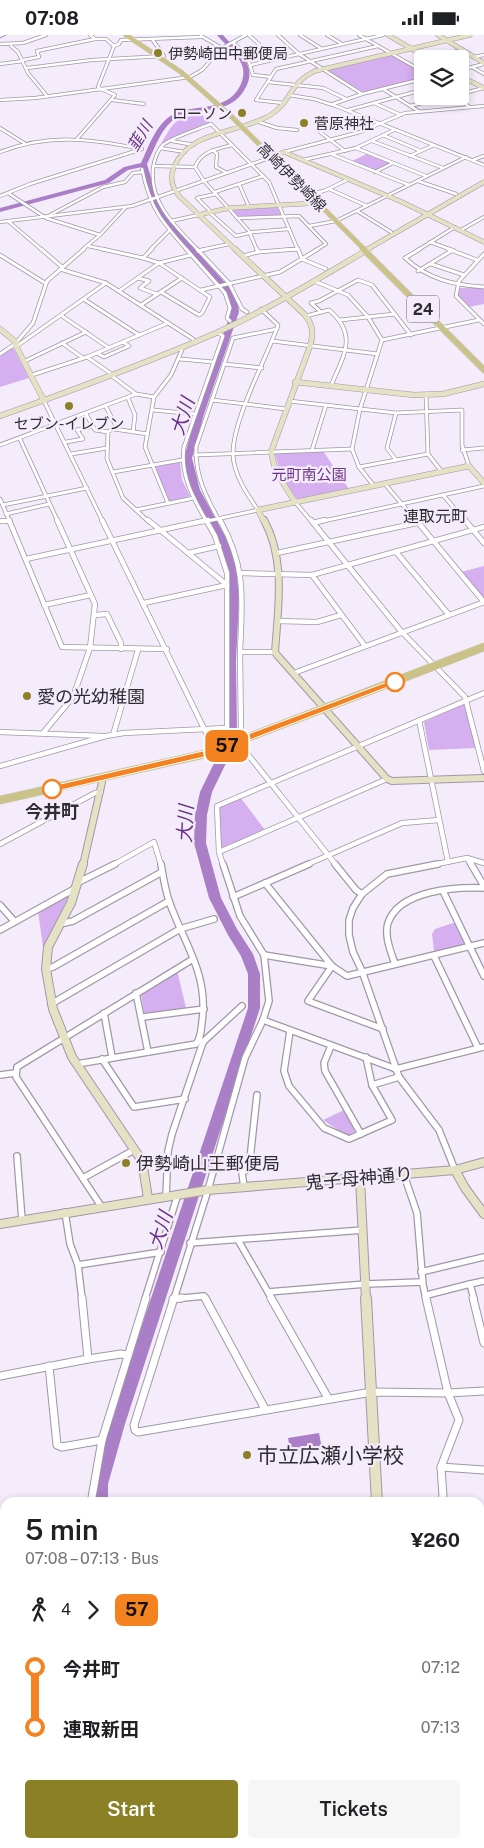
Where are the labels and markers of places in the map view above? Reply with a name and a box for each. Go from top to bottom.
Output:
place label: 伊勢崎田中郵便局 [168,45,288,62]
marker: 伊勢崎田中郵便局 [152,47,164,59]
place label: ローソン [172,105,232,122]
marker: ローソン [236,107,248,119]
place label: 菅原神社 [314,115,374,132]
marker: 菅原神社 [298,117,310,129]
marker: セブン-イレブン [63,400,75,412]
place label: セブン-イレブン [14,415,124,432]
unlabelled marker [385,672,405,692]
place label: 愛の光幼稚園 [37,686,145,707]
marker: 愛の光幼稚園 [21,690,33,702]
marker: 今井町 [42,779,62,799]
place label: 今井町 [25,801,79,822]
place label: 伊勢崎山王郵便局 [136,1153,280,1174]
marker: 伊勢崎山王郵便局 [120,1157,132,1169]
place label: 市立広瀬小学校 [257,1443,404,1468]
marker: 市立広瀬小学校 [241,1449,253,1461]

